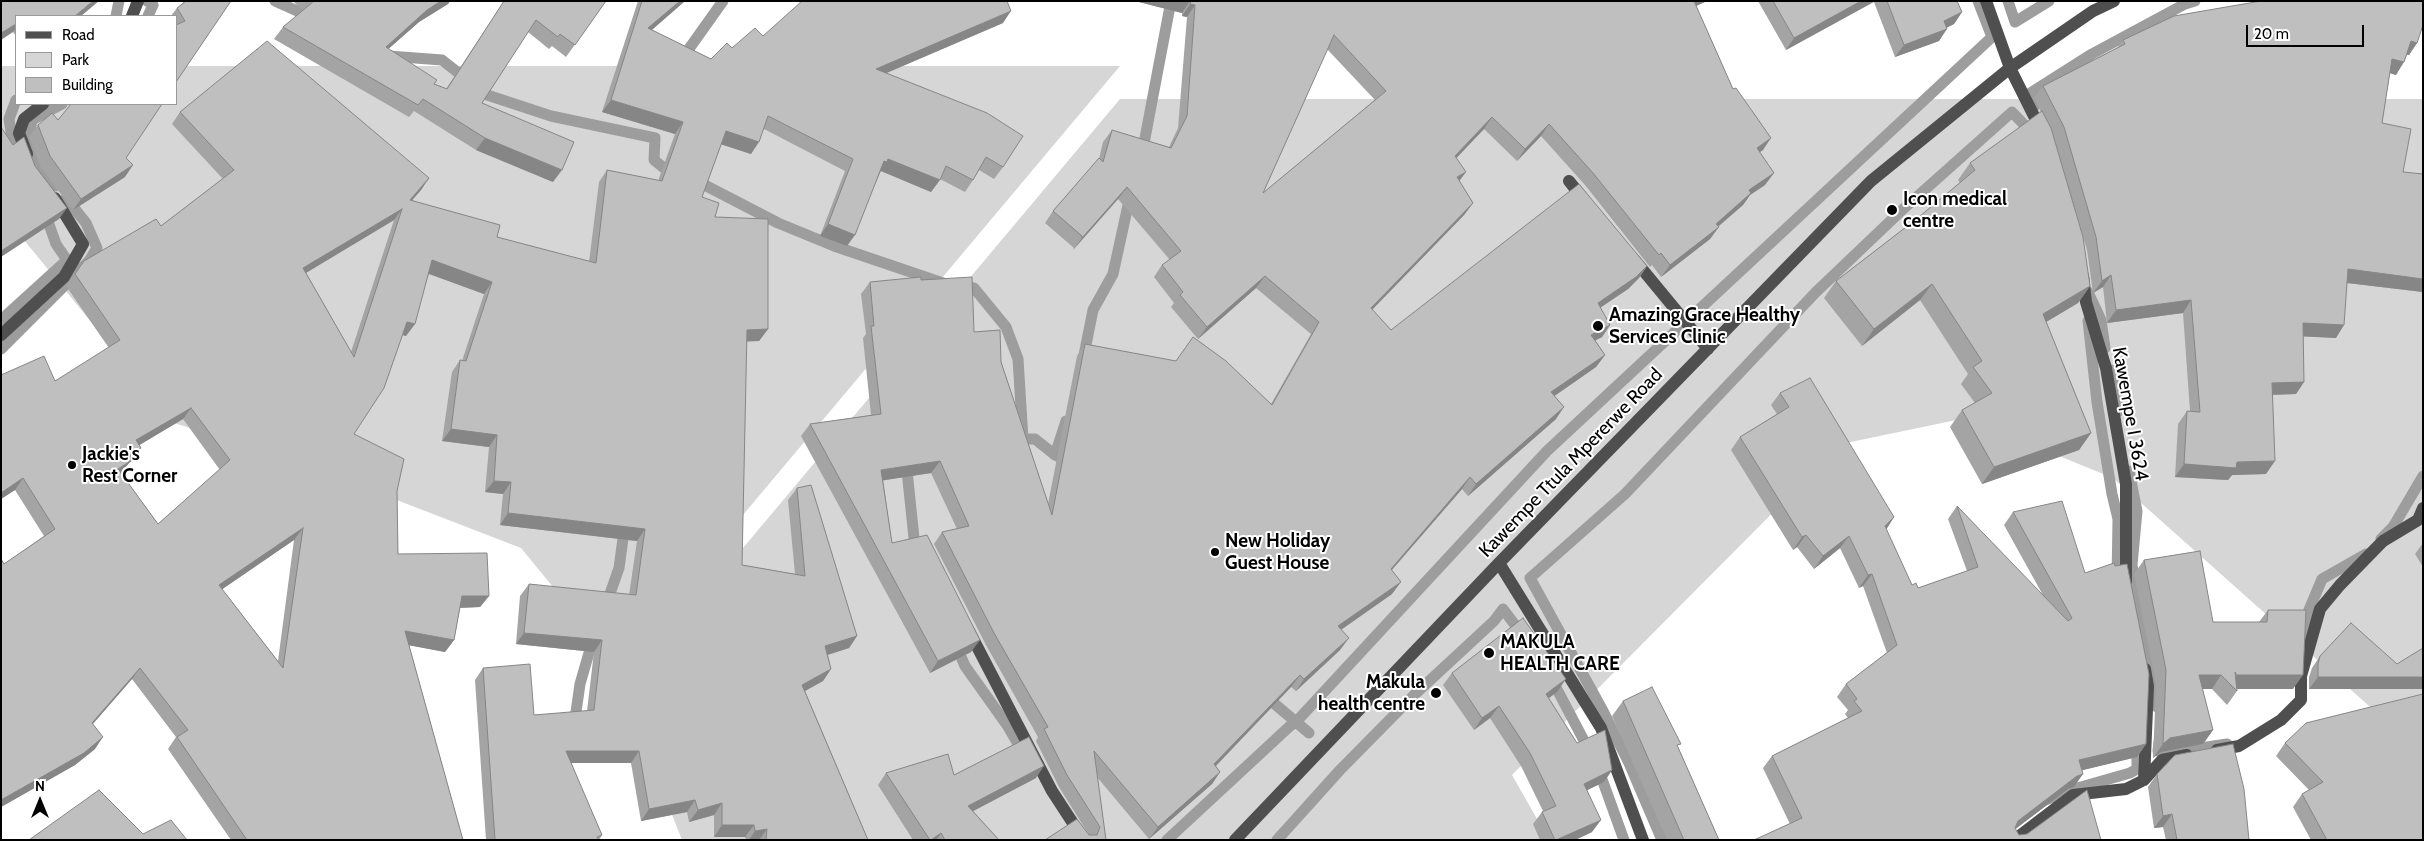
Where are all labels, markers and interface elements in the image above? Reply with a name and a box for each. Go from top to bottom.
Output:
legend [15,15,178,105]
scale bar [2249,15,2366,47]
text: 20 m [2254,25,2289,43]
text: Road [62,26,95,44]
text: Park [62,51,89,69]
text: Building [62,76,113,94]
place label: Icon medical centre [1903,188,2007,232]
marker: Icon medical centre [1885,203,1899,217]
place label: Amazing Grace Healthy Services Clinic [1609,304,1800,348]
marker: Amazing Grace Healthy Services Clinic [1591,319,1605,333]
street label: Kawempe I 3624 [2107,345,2153,483]
street label: Kawempe Ttula Mpererwe Road [1475,364,1667,562]
place label: Jackie's Rest Corner [82,443,177,487]
marker: Jackie's Rest Corner [66,459,78,471]
place label: New Holiday Guest House [1225,530,1330,574]
marker: New Holiday Guest House [1209,546,1221,558]
place label: MAKULA HEALTH CARE [1500,631,1620,675]
marker: MAKULA HEALTH CARE [1482,646,1496,660]
place label: Makula health centre [1318,671,1425,715]
marker: Makula health centre [1429,686,1443,700]
north arrow [15,776,65,826]
text: N [35,777,45,795]

